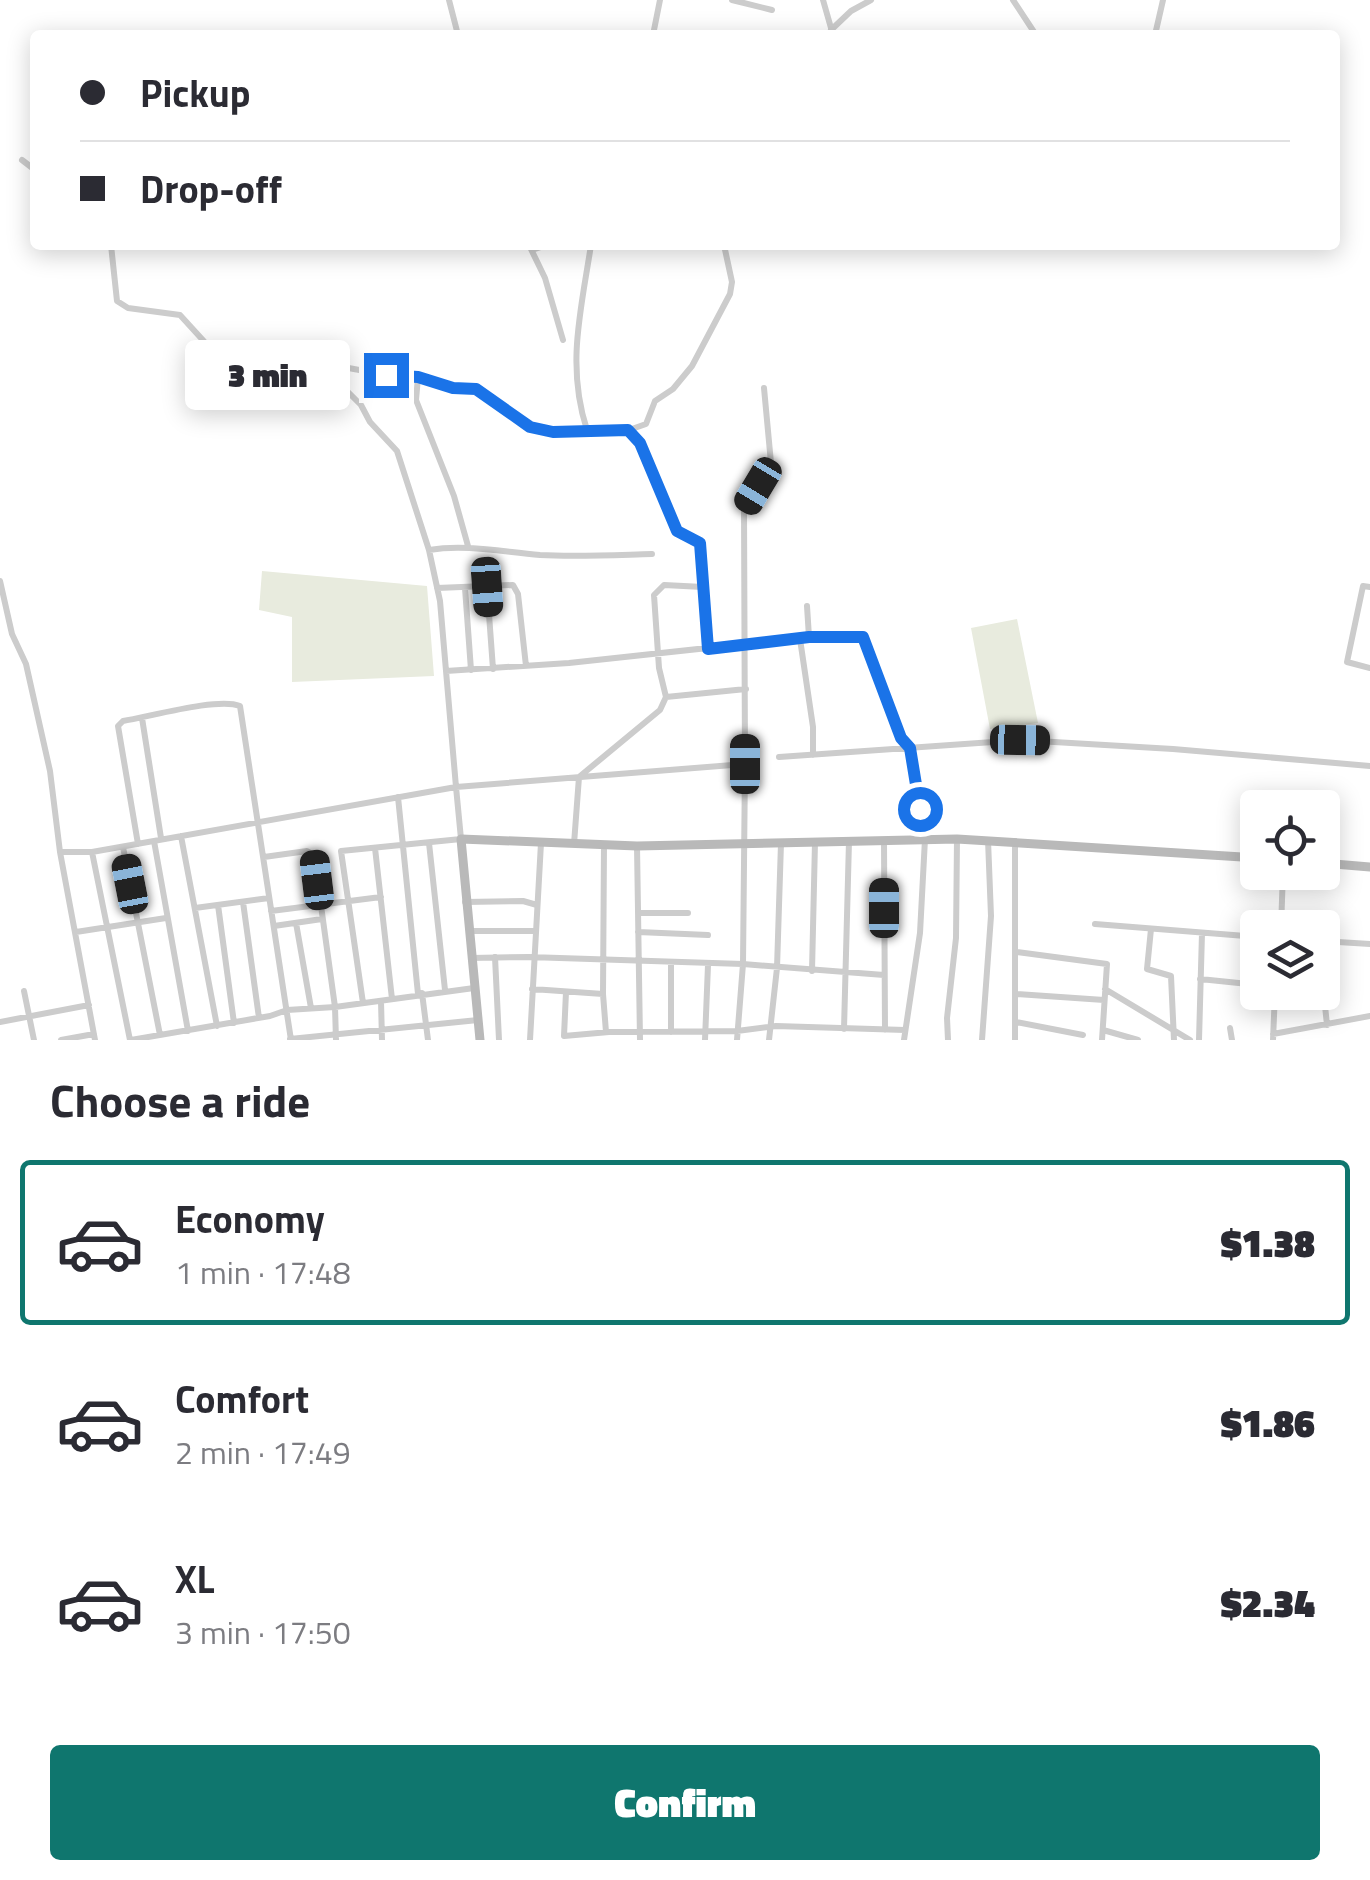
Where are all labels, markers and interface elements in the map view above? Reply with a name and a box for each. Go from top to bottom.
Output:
text: Pickup [140,64,250,122]
text: Drop-off [140,160,282,218]
callout: 3 min [186,340,351,410]
text: 3 min [228,351,307,399]
route end [364,353,409,398]
car [730,453,786,519]
car [470,556,504,618]
car [990,724,1050,756]
car [730,734,760,794]
route start [898,787,943,832]
map controls [1240,790,1340,1010]
button: locate [1240,790,1340,890]
car [298,848,336,912]
car [110,852,150,916]
car [869,878,899,938]
button: layers [1240,910,1340,1010]
text: Choose a ride [50,1066,310,1134]
text: Economy [175,1190,325,1248]
icon: car [55,1198,145,1288]
text: $1.38 [1221,1214,1315,1272]
text: 1 min · 17:48 [175,1248,351,1296]
text: Comfort [175,1370,309,1428]
icon: car [55,1378,145,1468]
text: $1.86 [1221,1394,1315,1452]
text: 2 min · 17:49 [175,1428,351,1476]
text: XL [175,1550,215,1608]
icon: car [55,1558,145,1648]
text: $2.34 [1221,1574,1315,1632]
text: 3 min · 17:50 [175,1608,351,1656]
button: Confirm [50,1745,1320,1860]

